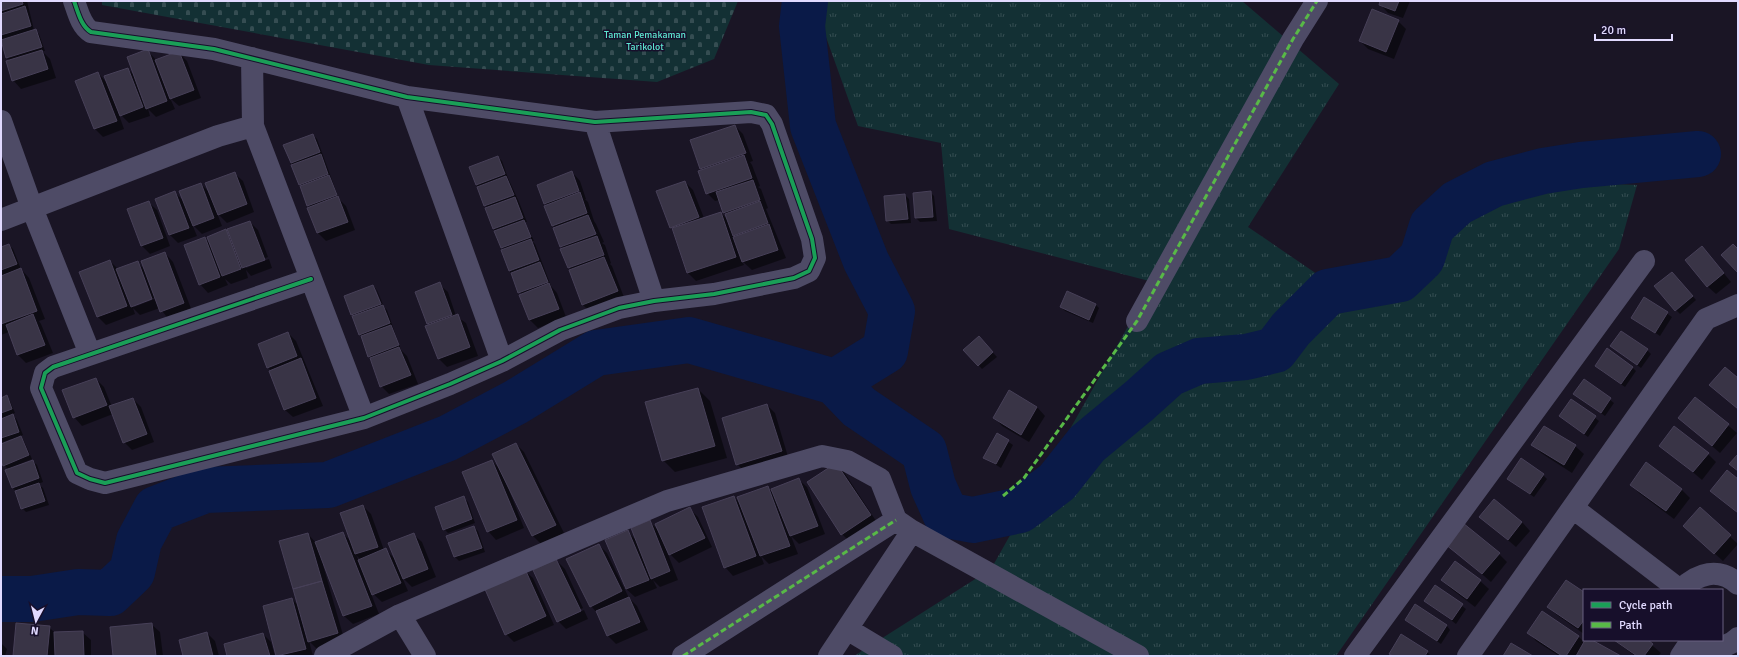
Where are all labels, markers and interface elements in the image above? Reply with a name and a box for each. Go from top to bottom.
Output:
scale bar [1595,16,1672,42]
text: 20 m [1601,23,1626,38]
park label: Taman Pemakaman Tarikolot [604,29,686,53]
legend [1583,589,1723,641]
text: Cycle path [1619,598,1672,613]
north arrow [16,601,56,641]
text: Path [1619,618,1642,633]
text: N [30,624,39,637]

